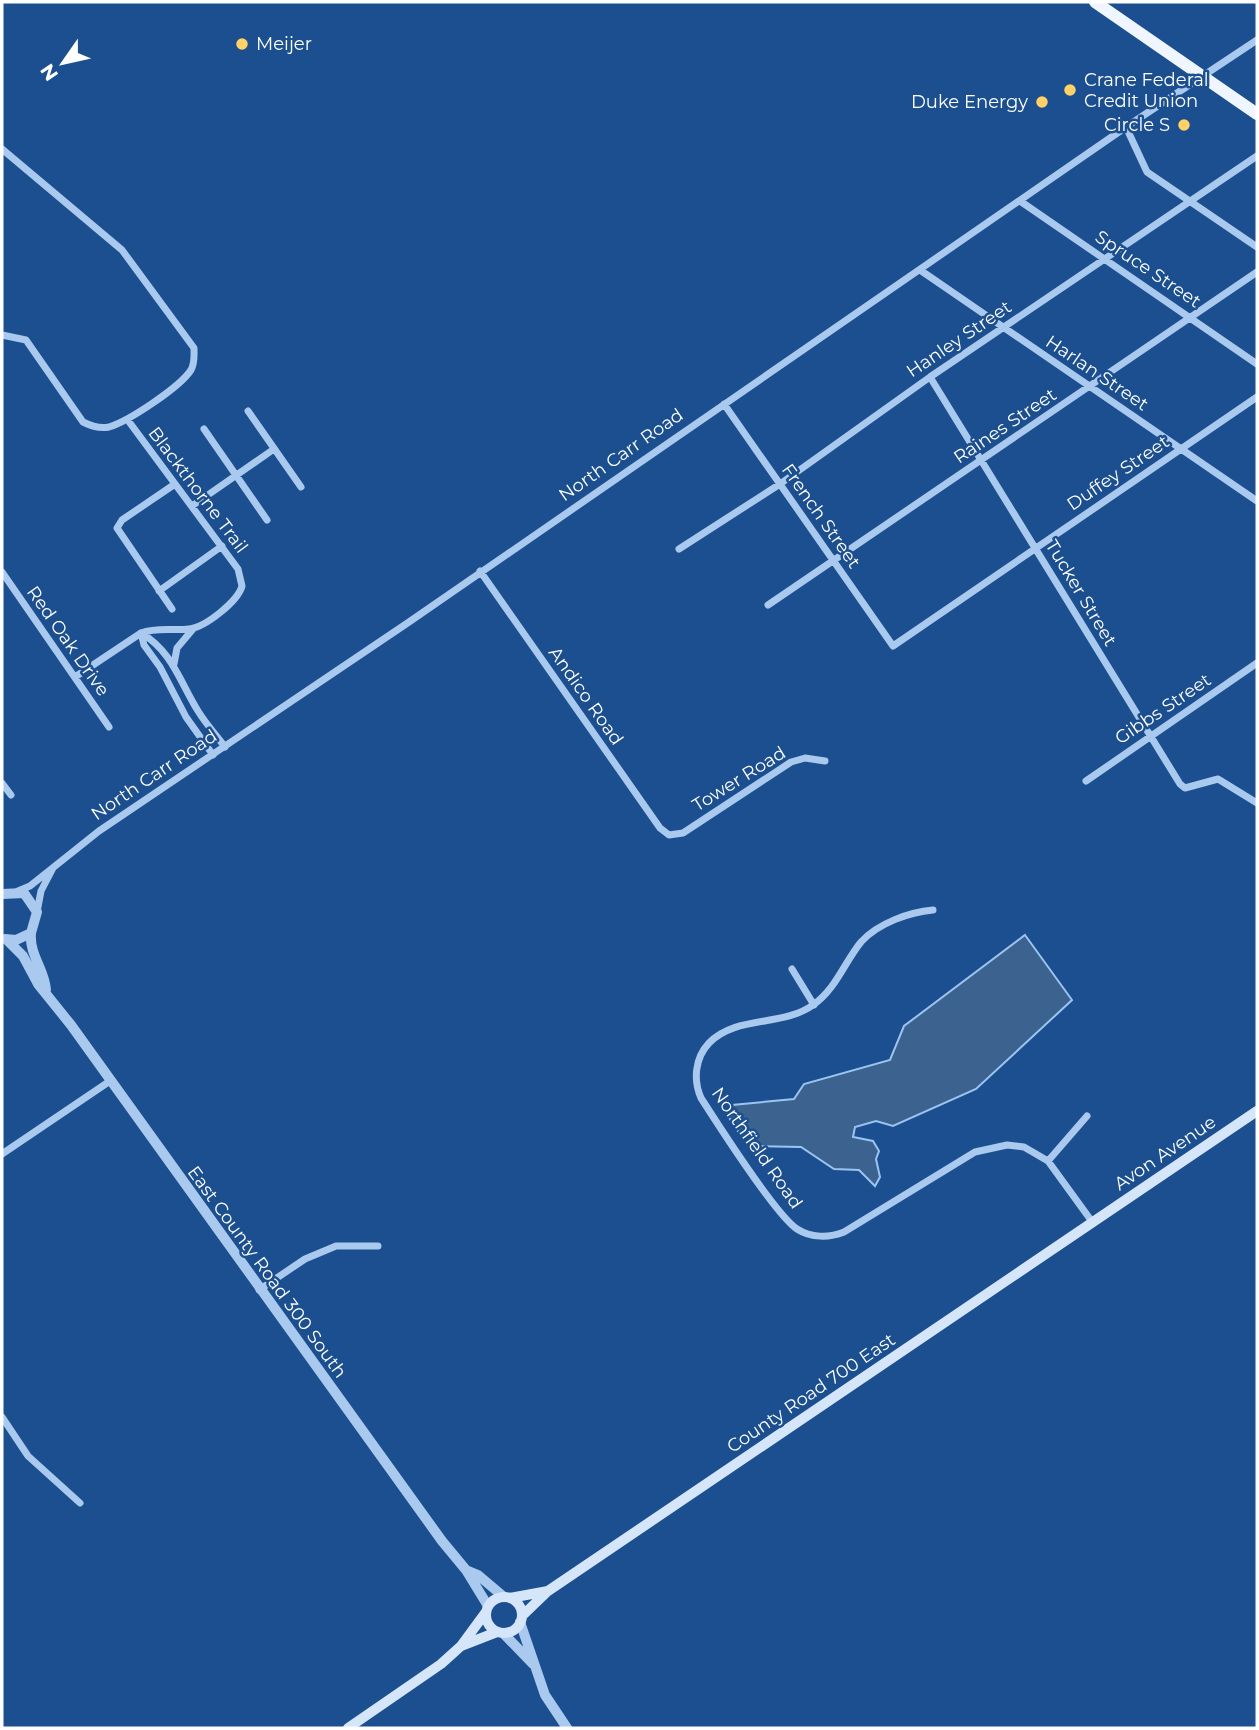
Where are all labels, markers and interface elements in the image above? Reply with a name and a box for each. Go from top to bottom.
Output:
north arrow [28,28,98,98]
place label: Meijer [256,33,312,55]
marker: Meijer [234,36,250,52]
text: N [35,59,63,85]
place label: Crane Federal Credit Union [1084,69,1209,112]
marker: Crane Federal Credit Union [1062,82,1078,98]
place label: Duke Energy [911,91,1028,113]
marker: Duke Energy [1034,94,1050,110]
place label: Circle S [1104,114,1170,136]
marker: Circle S [1176,117,1192,133]
street label: Spruce Street [1091,226,1205,312]
street label: Hanley Street [902,296,1016,382]
street label: Harlan Street [1041,331,1153,415]
street label: Raines Street [949,384,1061,468]
street label: North Carr Road [555,404,687,506]
street label: Blackthorne Trail [143,423,253,557]
street label: Duffey Street [1063,431,1173,515]
street label: French Street [777,459,865,573]
street label: Tucker Street [1041,536,1121,650]
street label: Red Oak Drive [22,582,114,700]
street label: Andico Road [544,643,628,749]
street label: Gibbs Street [1111,669,1215,749]
street label: North Carr Road [87,725,221,825]
street label: Tower Road [688,742,790,816]
street label: Northfield Road [707,1083,807,1213]
street label: Avon Avenue [1110,1111,1220,1195]
street label: East County Road 300 South [183,1162,351,1382]
street label: County Road 700 East [723,1328,899,1458]

